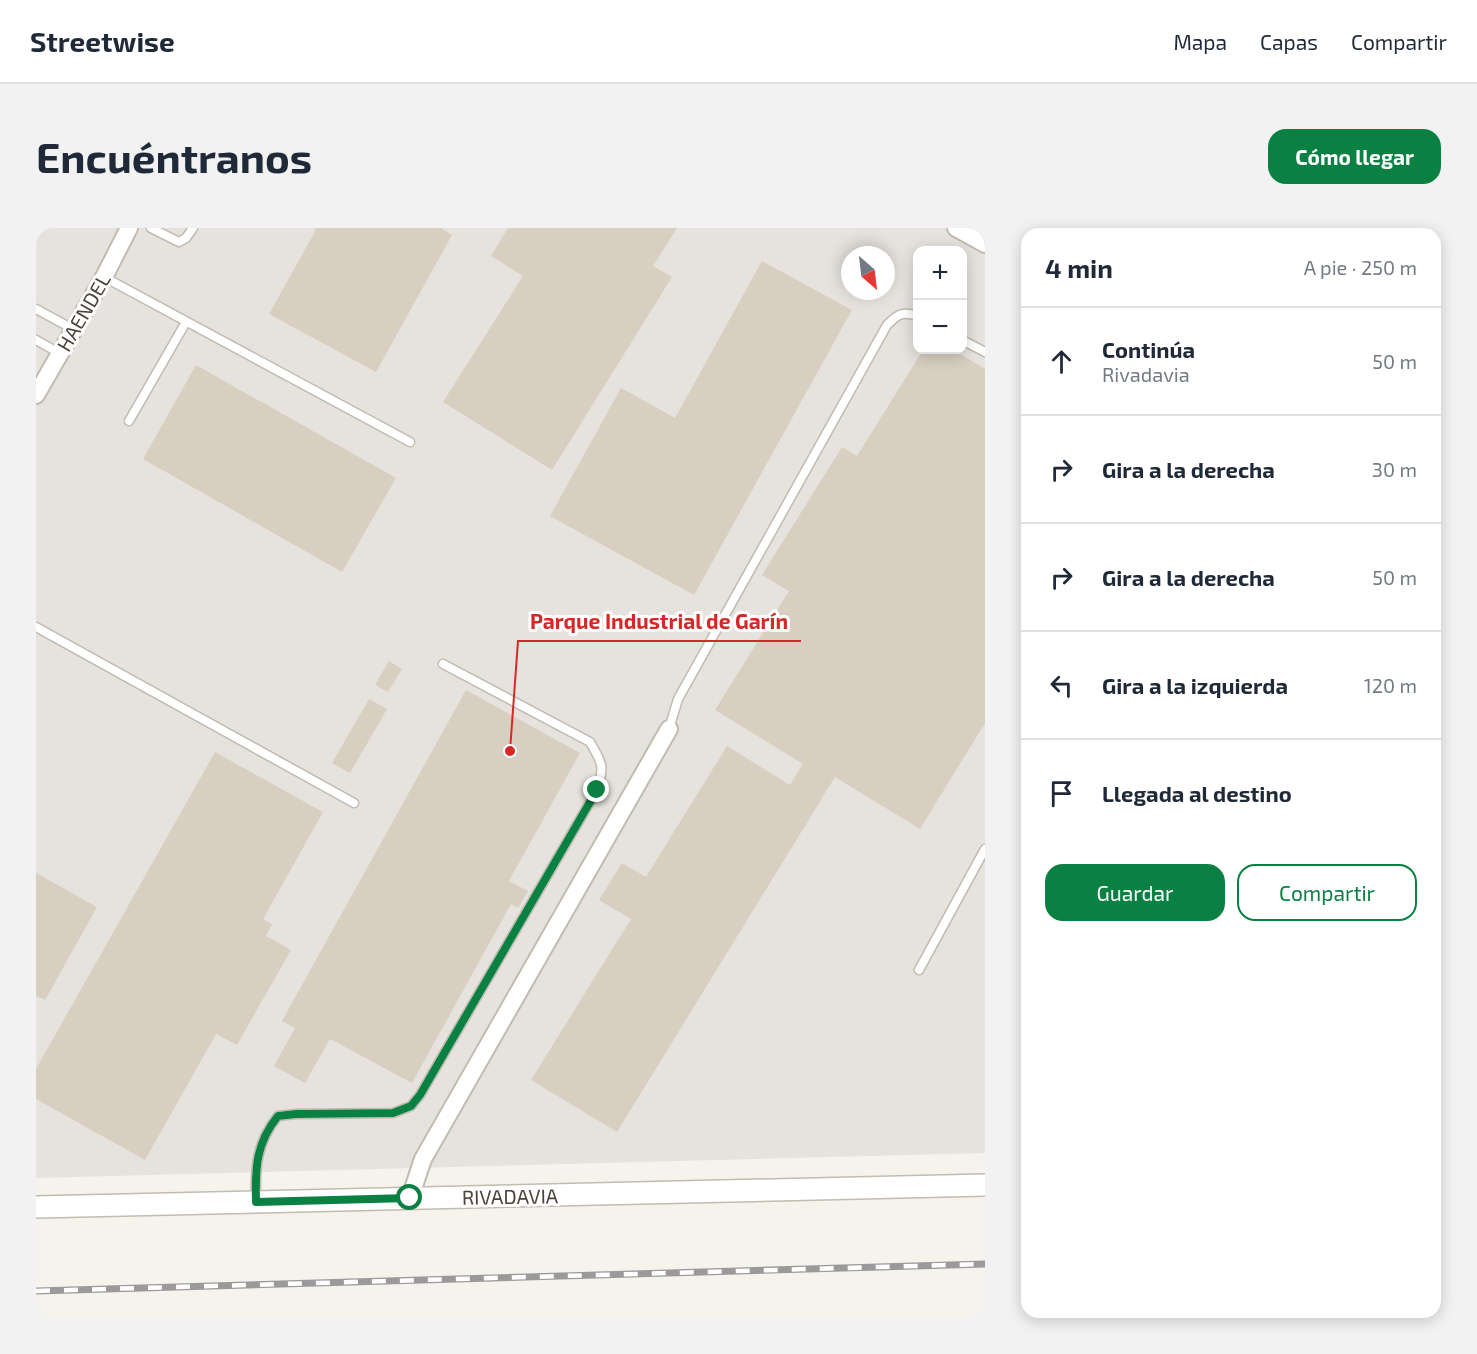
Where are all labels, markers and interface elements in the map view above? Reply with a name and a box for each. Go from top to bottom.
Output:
text: Streetwise [30,24,175,58]
text: Mapa [1173,29,1227,54]
text: Capas [1260,29,1318,54]
text: Compartir [1351,29,1447,54]
button: Cómo llegar [1268,129,1441,184]
text: Encuéntranos [36,131,312,181]
north arrow [841,246,895,300]
map controls [913,246,967,354]
button: + [913,246,967,300]
text: 4 min [1045,252,1113,283]
text: A pie · 250 m [1304,255,1417,279]
street label: HAENDEL [51,269,115,355]
button: − [913,300,967,354]
text: Continúa [1102,336,1195,362]
icon: ahead [1045,345,1078,378]
text: 50 m [1372,349,1417,373]
text: Rivadavia [1102,362,1190,386]
icon: right [1045,453,1078,486]
text: Gira a la derecha [1102,456,1275,482]
text: 30 m [1372,457,1417,481]
icon: right [1045,561,1078,594]
text: Gira a la derecha [1102,564,1275,590]
text: 50 m [1372,565,1417,589]
callout: Parque Industrial de Garín [518,602,801,641]
text: Parque Industrial de Garín [530,608,788,633]
icon: left [1045,669,1078,702]
text: Gira a la izquierda [1102,672,1288,698]
text: 120 m [1364,673,1417,697]
route end [583,776,609,802]
icon: arrive [1045,777,1078,810]
text: Llegada al destino [1102,780,1292,806]
button: Guardar [1045,864,1225,921]
button: Compartir [1237,864,1417,921]
street label: RIVADAVIA [462,1183,559,1209]
route start [396,1184,422,1210]

